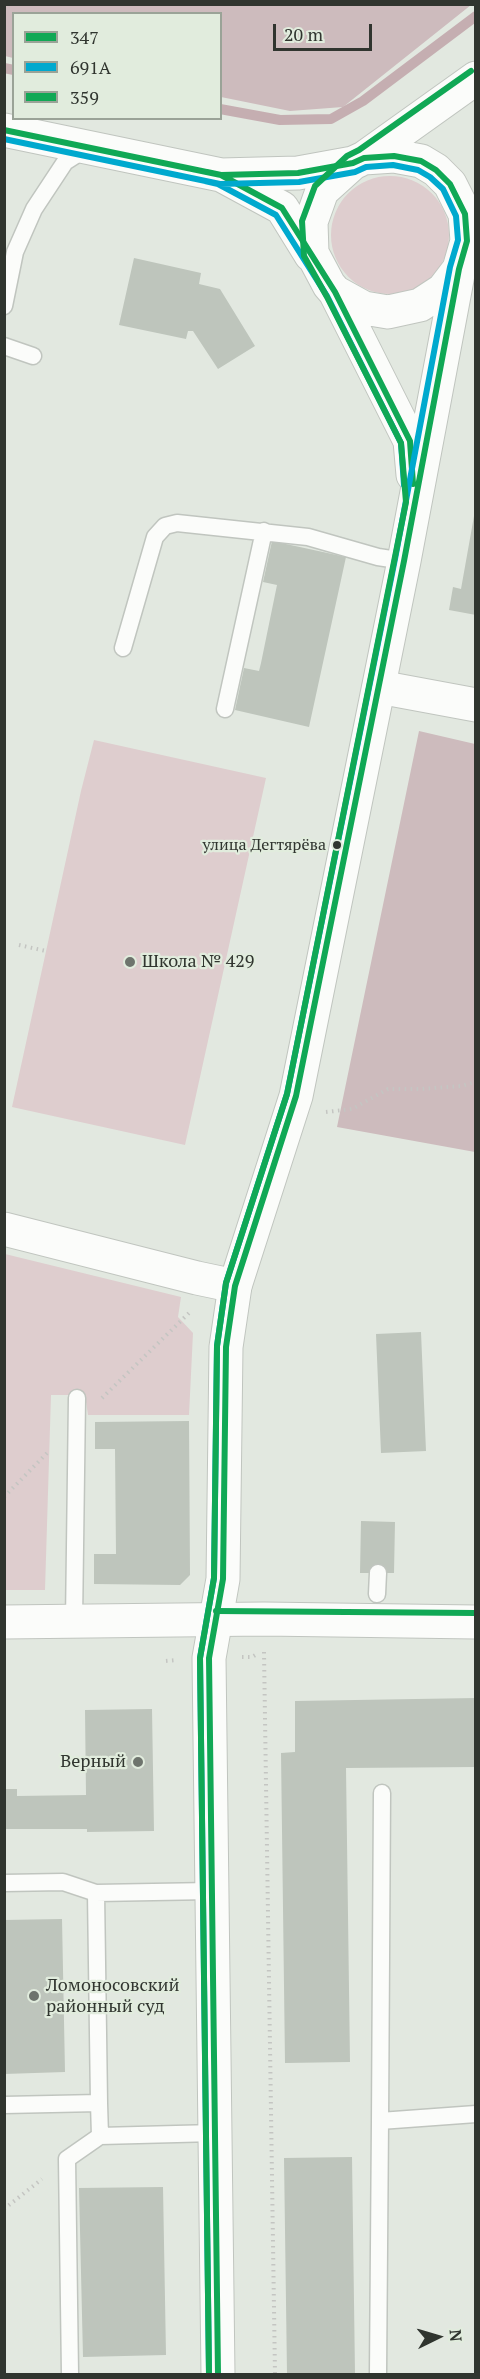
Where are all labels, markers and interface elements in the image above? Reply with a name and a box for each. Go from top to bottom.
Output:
legend [12,12,222,120]
scale bar [276,12,375,50]
text: 20 m [284,22,323,46]
text: 347 [70,25,99,49]
text: 691А [70,55,111,79]
text: 359 [70,85,99,109]
place label: улица Дегтярёва [203,835,326,855]
marker: улица Дегтярёва [331,839,343,851]
place label: Школа № 429 [142,951,254,973]
marker: Школа № 429 [123,955,137,969]
place label: Верный [60,1751,126,1773]
marker: Верный [131,1755,145,1769]
place label: Ломоносовский районный суд [46,1975,180,2018]
marker: Ломоносовский районный суд [27,1989,41,2003]
north arrow [408,2307,468,2367]
text: N [444,2328,467,2342]

